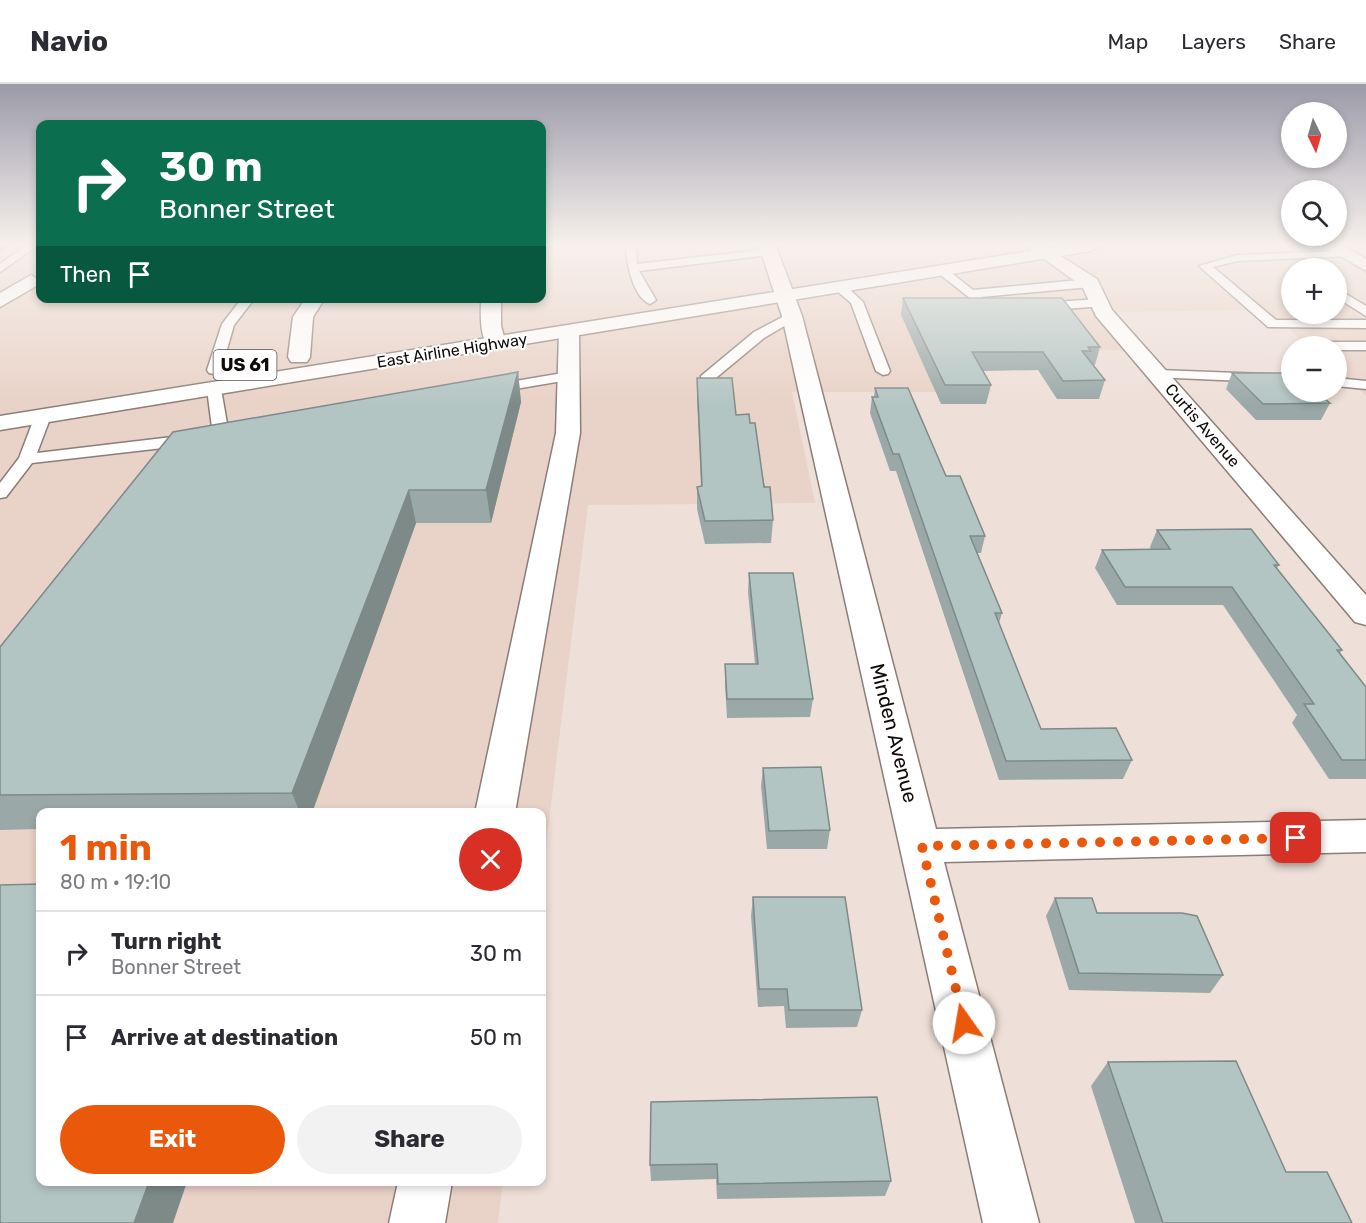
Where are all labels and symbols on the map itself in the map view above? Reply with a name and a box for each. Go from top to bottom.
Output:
north arrow [1281,102,1347,168]
street label: East Airline Highway [376,329,529,372]
road number: US 61 [214,350,276,380]
street label: Curtis Avenue [1161,380,1244,471]
street label: Minden Avenue [865,661,923,805]
pin [1270,812,1321,863]
position arrow [932,991,996,1055]

